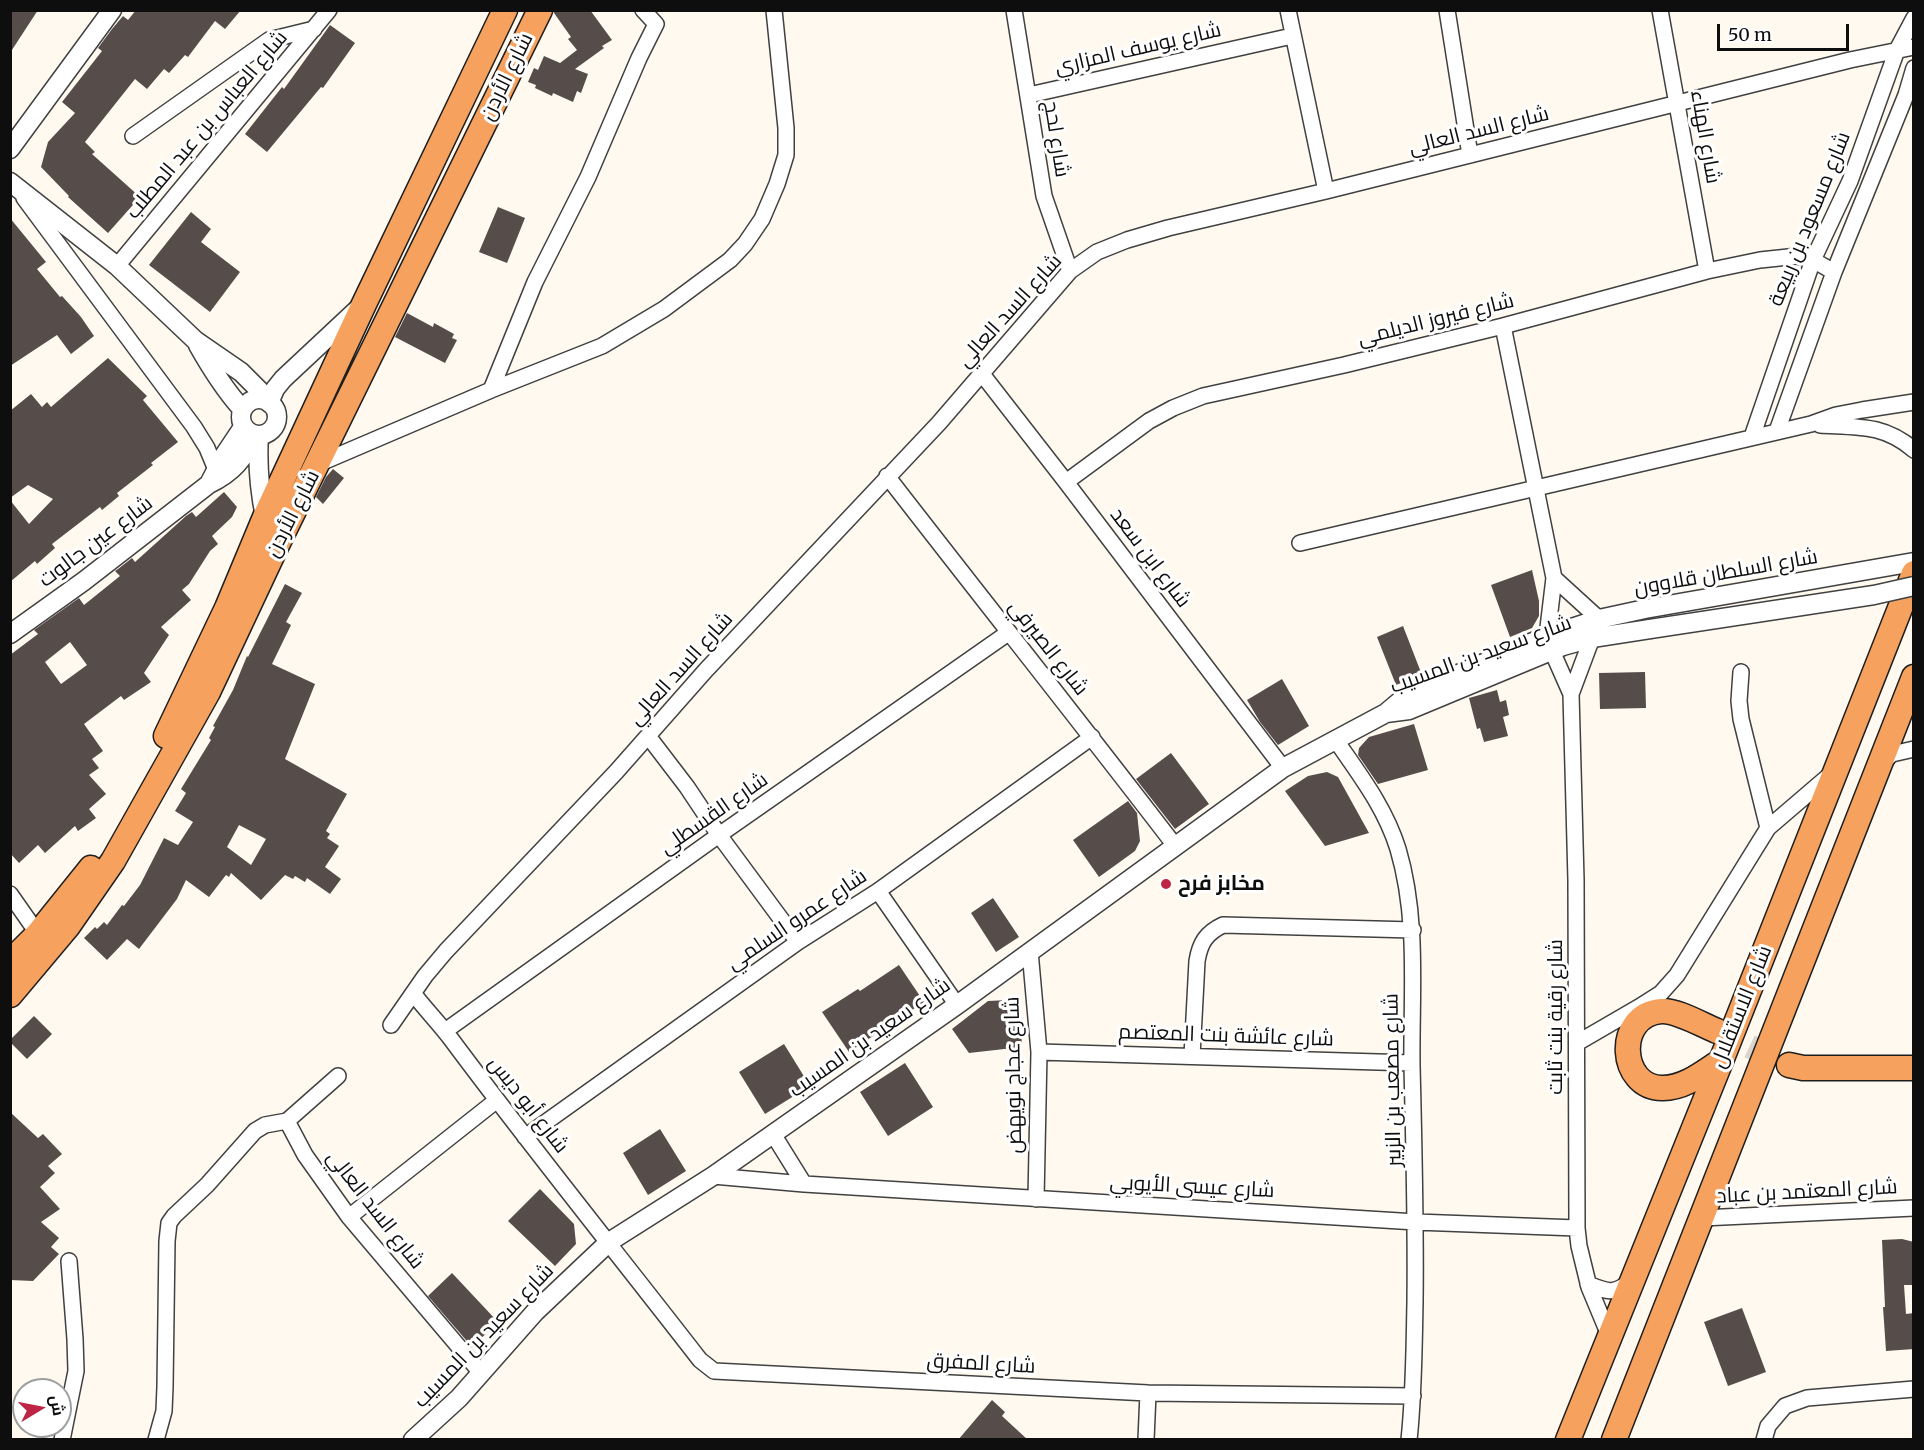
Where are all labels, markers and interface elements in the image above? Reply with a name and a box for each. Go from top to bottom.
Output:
scale bar [1720,12,1852,50]
street label: شارع يوسف المزاري [1052,18,1224,80]
text: 50 m [1728,23,1772,46]
street label: شارع العباس بن عبد المطلب [121,26,293,224]
street label: شارع الأردن [475,29,539,125]
street label: شارع الهناء [1684,88,1726,186]
street label: شارع لحج [1038,99,1074,179]
street label: شارع السد العالي [1406,101,1552,161]
street label: شارع مسعود بن ربيعة [1764,128,1856,310]
street label: شارع السد العالي [953,249,1067,373]
street label: شارع فيروز الديلمي [1355,288,1517,352]
street label: شارع الأردن [260,466,326,562]
street label: شارع عين جالوت [34,491,158,593]
street label: شارع ابن سعد [1104,503,1196,613]
street label: شارع السلطان قلاوون [1632,544,1820,602]
street label: شارع الصيرفي [1003,595,1093,701]
street label: شارع السد العالي [624,607,738,731]
street label: شارع سعيد بن المسيب [1387,610,1575,700]
street label: شارع القسطلي [655,767,773,861]
street label: شارع عمرو السلمي [722,864,872,976]
place label: مخابز فرح [1178,871,1265,897]
marker: مخابز فرح [1159,877,1173,891]
street label: شارع رقية بنت ثابت [1543,939,1569,1095]
street label: شارع الاستقلال [1706,942,1778,1072]
street label: شارع سعيد بن المسيب [785,973,955,1103]
street label: شارع مصعب بن الزبير [1379,993,1407,1167]
street label: شارع عجاج نويهض [1000,996,1028,1154]
street label: شارع عائشة بنت المعتصم [1118,1020,1334,1052]
street label: شارع أبو ديس [482,1052,574,1158]
street label: شارع السد العالي [321,1146,429,1274]
street label: شارع عيسى الأيوبي [1109,1170,1275,1204]
street label: شارع المعتمد بن عباد [1716,1175,1898,1209]
street label: شارع سعيد بن المسيب [409,1259,559,1413]
street label: شارع المفرق [926,1349,1036,1379]
north arrow [12,1378,72,1438]
text: ش [46,1393,69,1417]

